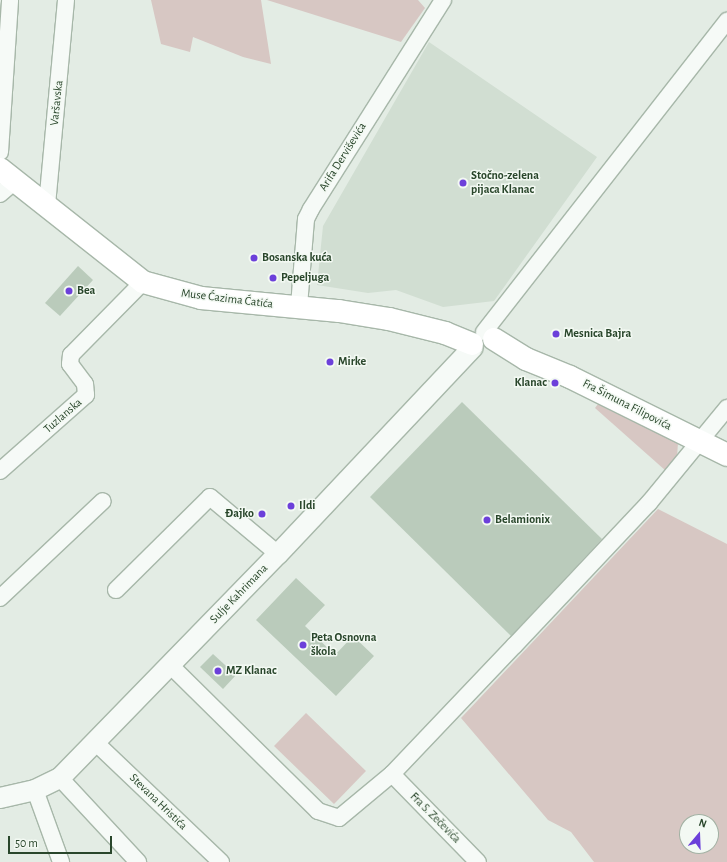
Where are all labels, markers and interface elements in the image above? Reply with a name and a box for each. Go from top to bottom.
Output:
street label: Varšavska [47,80,67,126]
street label: Arifa Derviševića [316,120,370,194]
place label: Stočno-zelena pijaca Klanac [471,169,539,197]
marker: Stočno-zelena pijaca Klanac [458,178,468,188]
place label: Bosanska kuća [262,251,332,265]
marker: Bosanska kuća [249,253,259,263]
place label: Pepeljuga [281,271,329,285]
marker: Pepeljuga [268,273,278,283]
place label: Bea [77,284,95,298]
marker: Bea [64,286,74,296]
street label: Muse Ćazima Ćatića [180,286,274,312]
place label: Mesnica Bajra [564,327,631,341]
marker: Mesnica Bajra [551,329,561,339]
place label: Mirke [338,355,366,369]
marker: Mirke [325,357,335,367]
place label: Klanac [514,376,547,390]
street label: Fra Šimuna Filipovića [580,376,674,434]
marker: Klanac [550,378,560,388]
street label: Tuzlanska [41,396,85,436]
place label: Ildi [299,499,315,513]
marker: Ildi [286,501,296,511]
place label: Đajko [225,507,254,521]
marker: Đajko [257,509,267,519]
place label: Belamionix [495,513,550,527]
marker: Belamionix [482,515,492,525]
street label: Sulje Kahrimana [207,561,271,627]
place label: Peta Osnovna škola [311,631,376,659]
marker: Peta Osnovna škola [298,640,308,650]
place label: MZ Klanac [226,664,277,678]
marker: MZ Klanac [213,666,223,676]
street label: Stevana Hristića [126,771,190,833]
street label: Fra S. Zečevića [407,790,463,846]
north arrow [679,814,719,854]
text: N [697,817,708,830]
scale bar [10,828,114,854]
text: 50 m [15,837,38,849]

